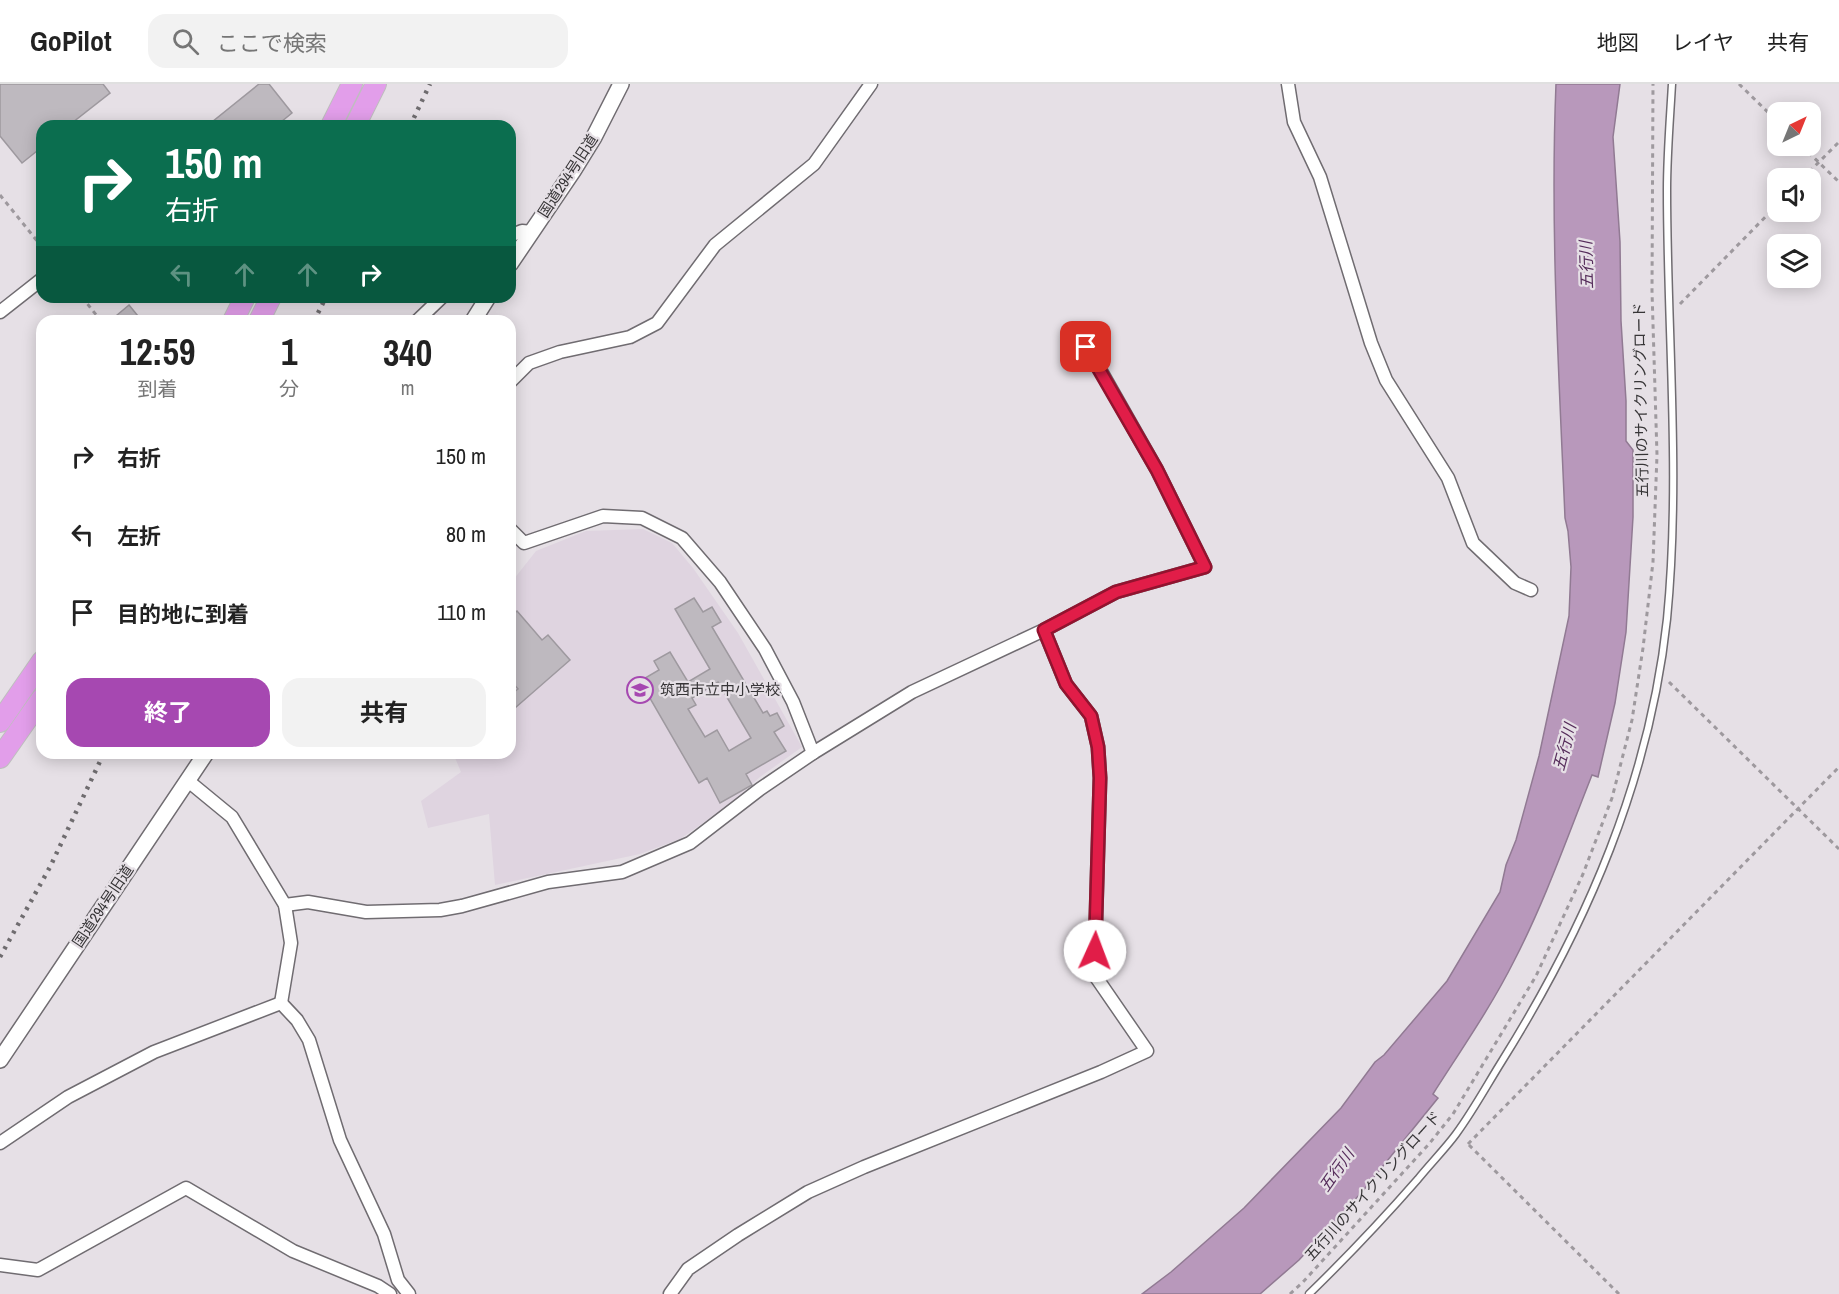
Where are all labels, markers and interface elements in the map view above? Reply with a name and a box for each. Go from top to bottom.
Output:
search box [148,14,568,68]
text: GoPilot [30,22,112,60]
icon: search [169,25,202,58]
text: ここで検索 [217,28,327,58]
text: 地図 [1597,28,1639,57]
text: レイヤ [1672,28,1734,57]
text: 共有 [1767,28,1809,57]
north arrow [1767,102,1821,156]
map controls [1767,102,1821,288]
street label: 国道294号旧道 [533,130,602,222]
text: 150 m [165,135,263,191]
icon: right [66,144,144,222]
button: sound [1767,168,1821,222]
text: 右折 [165,192,219,228]
button: layers [1767,234,1821,288]
water label: 五行川 [1574,239,1598,289]
icon: left [165,258,198,291]
icon: ahead [228,258,261,291]
icon: ahead [291,258,324,291]
icon: right [354,258,387,291]
street label: 五行川のサイクリングロード [1628,302,1653,498]
pin [1060,321,1111,372]
text: 12:59 [120,328,195,376]
text: 1 [281,328,297,376]
text: 340 [383,329,432,377]
icon: arrive [1069,330,1102,363]
text: m [401,374,414,401]
text: 到着 [138,375,178,402]
text: 分 [279,375,299,402]
icon: right [66,440,99,473]
text: 150 m [436,441,486,471]
text: 右折 [117,443,161,473]
icon: left [66,518,99,551]
text: 80 m [446,519,486,549]
text: 左折 [117,521,161,551]
icon: arrive [66,596,99,629]
text: 110 m [437,597,486,627]
text: 目的地に到着 [117,599,249,629]
school or university icon: 筑西市立中小学校 [625,675,655,705]
button: 終了 [66,678,270,747]
button: 共有 [282,678,486,747]
place label: 筑西市立中小学校 [660,679,780,700]
water label: 五行川 [1547,719,1581,773]
street label: 国道294号旧道 [67,860,138,951]
position arrow [1063,919,1127,983]
street label: 五行川のサイクリングロード [1300,1106,1446,1265]
water label: 五行川 [1313,1142,1360,1196]

